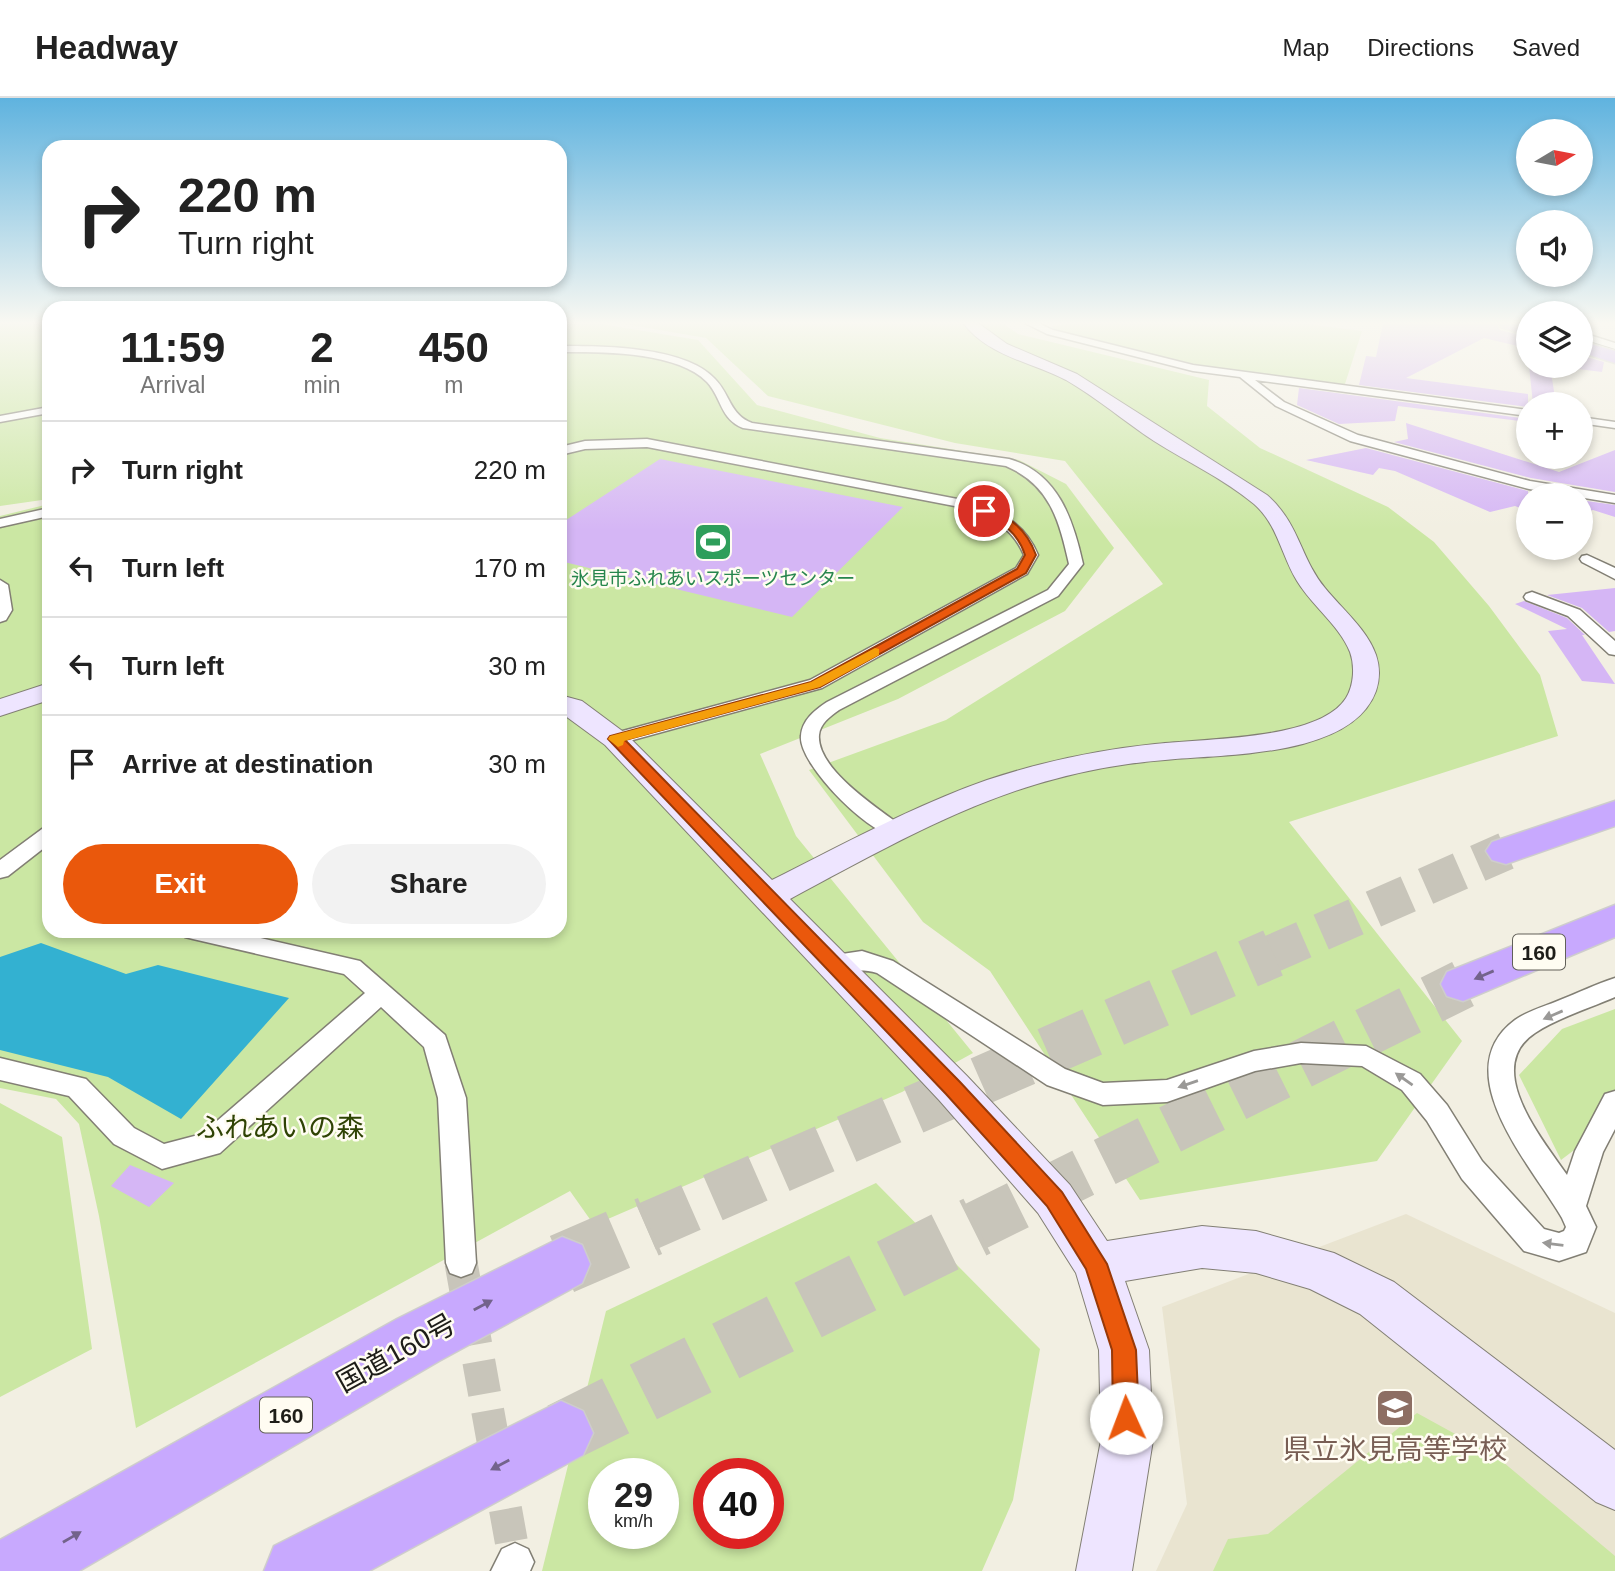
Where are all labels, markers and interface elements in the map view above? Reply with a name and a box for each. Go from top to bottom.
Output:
text: Headway [35,29,178,66]
text: Map [1283,34,1329,61]
text: Directions [1367,34,1474,61]
text: Saved [1512,34,1580,61]
north arrow [1516,119,1592,196]
map controls [1516,119,1593,560]
icon: right [63,168,154,259]
text: 220 m [178,168,317,222]
button: sound [1516,210,1593,287]
text: Turn right [178,225,314,261]
button: layers [1516,301,1593,378]
text: 11:59 [120,324,225,371]
text: 2 [310,324,334,371]
text: 450 [419,324,489,371]
text: Arrival [140,372,205,398]
text: min [303,372,341,398]
text: m [444,372,463,398]
button: + [1516,392,1593,469]
icon: right [63,451,101,489]
text: Turn right [122,455,243,485]
text: 220 m [474,455,546,485]
pin [954,481,1014,541]
button: − [1516,483,1593,560]
icon: arrive [965,492,1003,530]
sports icon: 氷見市ふれあいスポーツセンター [692,521,734,563]
icon: left [63,549,101,587]
text: Turn left [122,553,224,583]
text: 170 m [474,553,546,583]
place label: 氷見市ふれあいスポーツセンター [571,568,855,589]
icon: left [63,647,101,685]
text: Turn left [122,651,224,681]
text: 30 m [488,651,546,681]
icon: arrive [63,745,101,783]
text: Arrive at destination [122,749,373,779]
text: 30 m [488,749,546,779]
button: Exit [63,844,298,924]
button: Share [312,844,546,924]
road number: 160 [1513,934,1565,970]
one-way arrow [1474,970,1495,981]
one-way arrow [1542,1009,1563,1020]
one-way arrow [1395,1072,1413,1086]
one-way arrow [1178,1079,1199,1090]
park label: ふれあいの森 [196,1112,364,1143]
one-way arrow [1541,1238,1563,1249]
one-way arrow [474,1300,494,1312]
street label: 国道160号 [331,1308,461,1398]
position arrow [1089,1381,1163,1455]
school or university icon: 県立氷見高等学校 [1374,1387,1416,1429]
road number: 160 [260,1398,312,1432]
place label: 県立氷見高等学校 [1283,1434,1507,1465]
speed limit sign: 40 [693,1458,784,1549]
one-way arrow [490,1459,510,1470]
text: 29 [614,1475,653,1514]
text: km/h [614,1511,653,1531]
one-way arrow [62,1531,81,1543]

